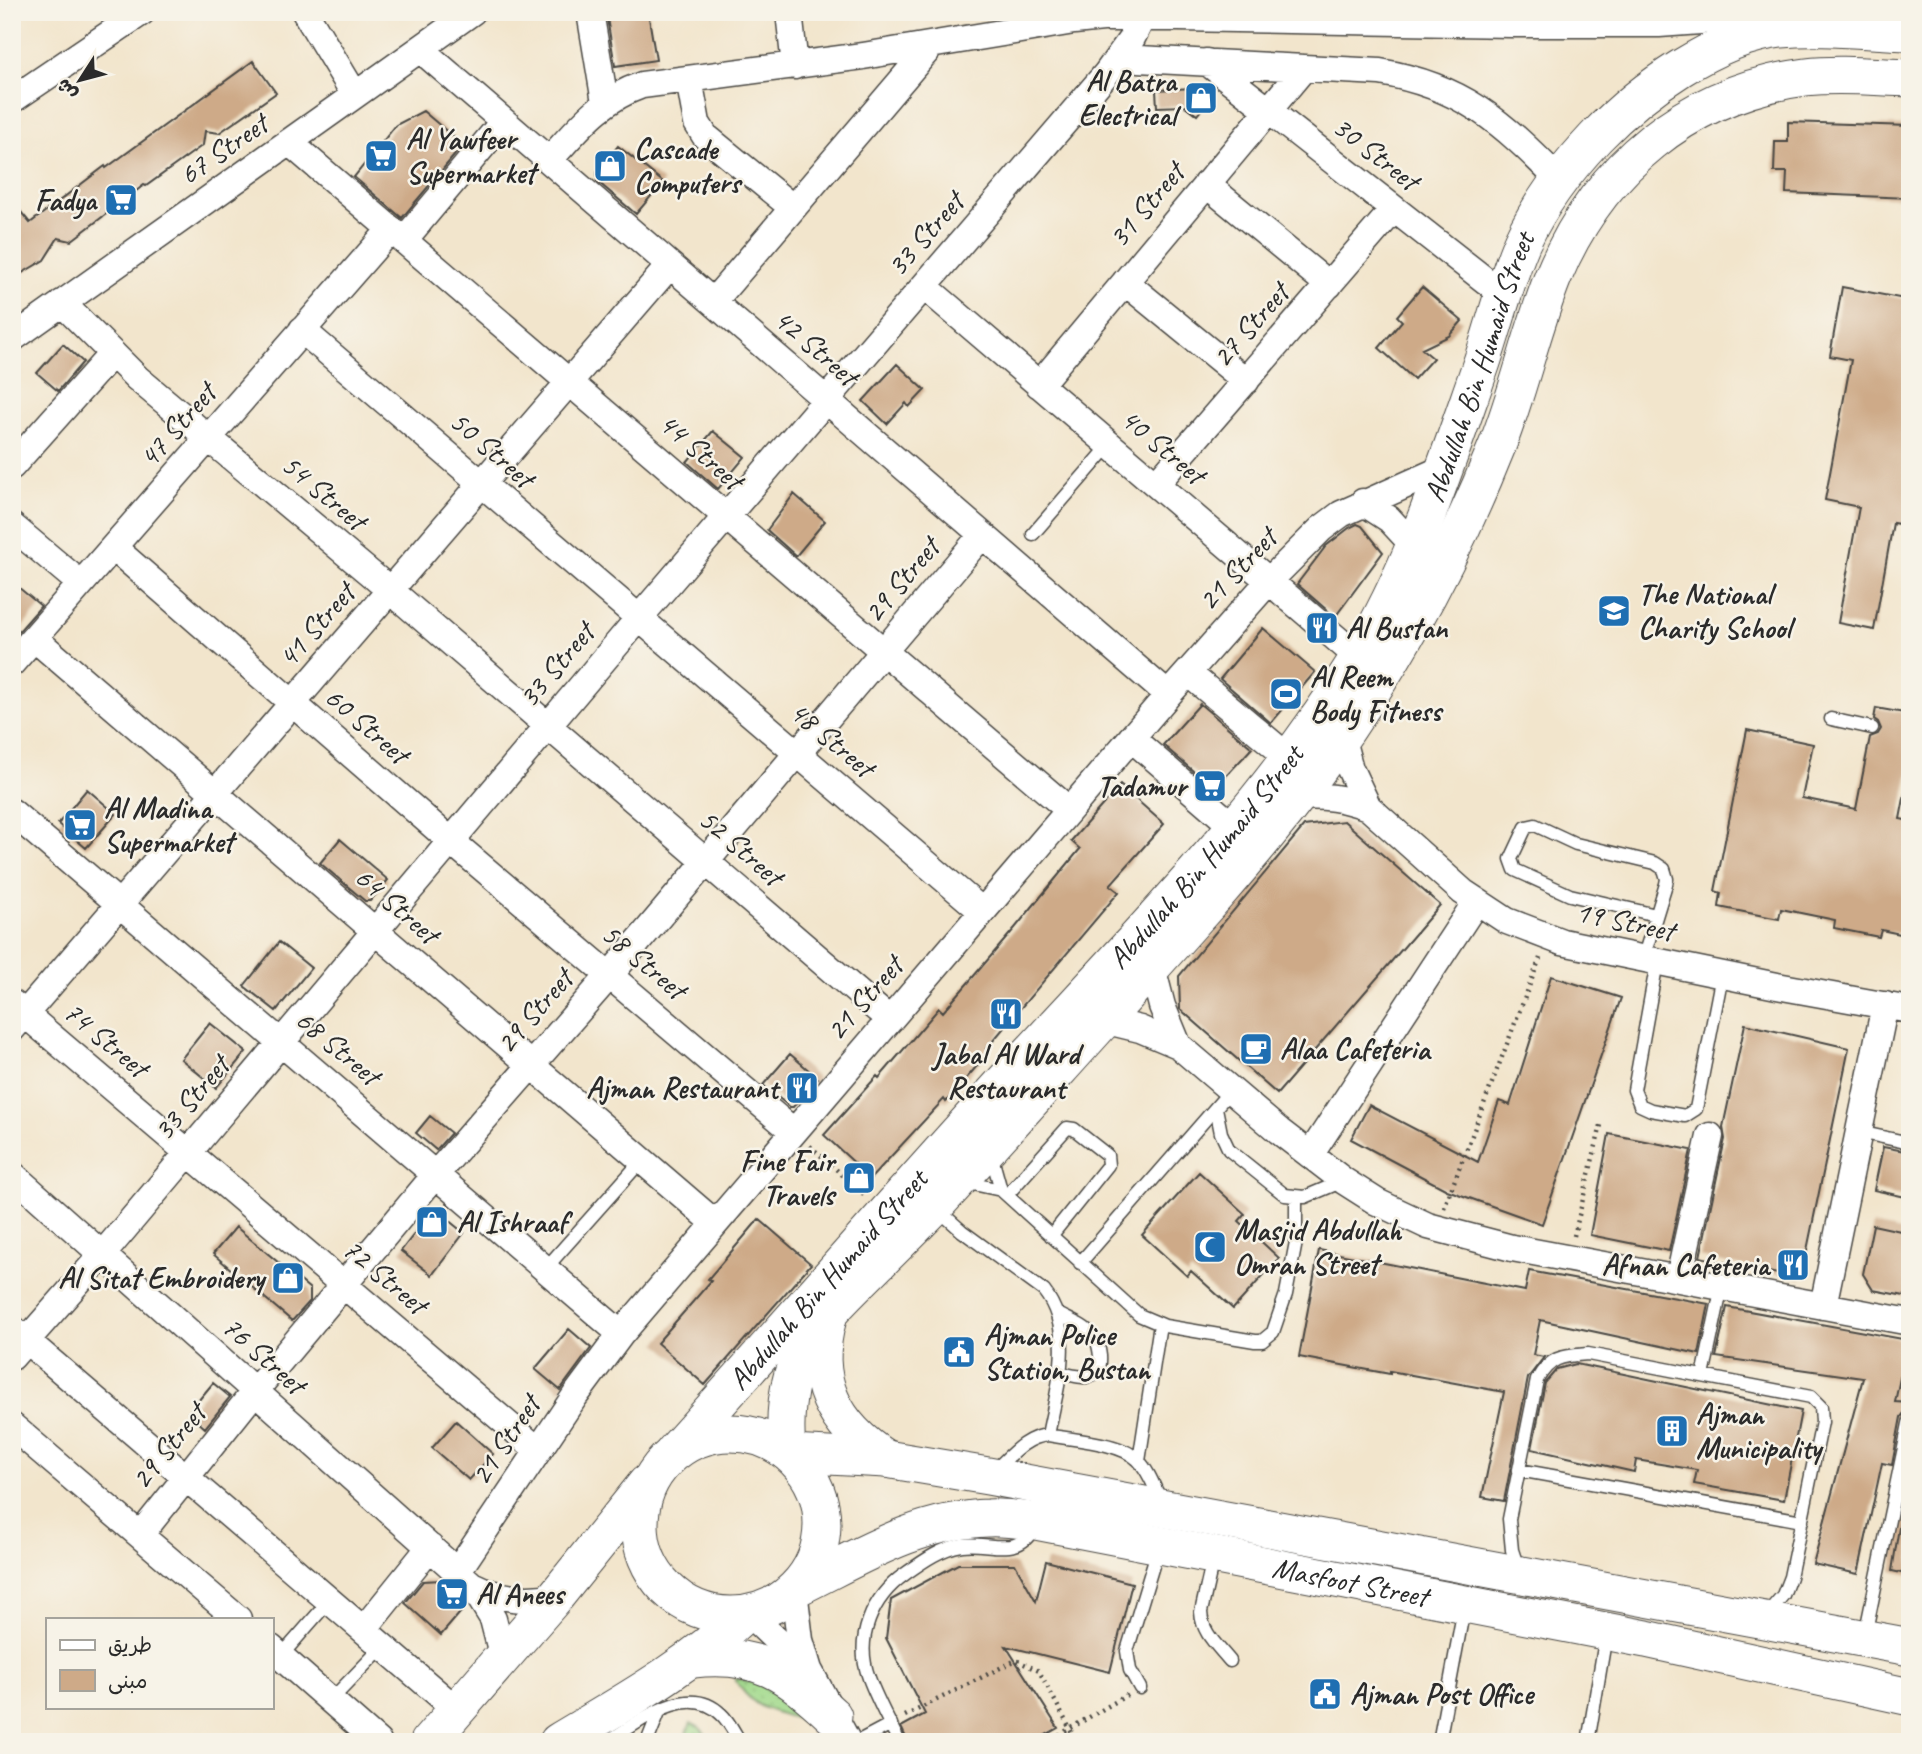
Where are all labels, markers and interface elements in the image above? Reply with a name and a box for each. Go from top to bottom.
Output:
north arrow [46,46,116,116]
place label: Al Batra Electrical [1079,62,1182,134]
text: ش [51,74,83,105]
shop icon: Al Batra Electrical [1182,79,1220,117]
street label: 67 Street [171,103,278,193]
street label: 30 Street [1325,107,1430,201]
place label: Al Yawfeer Supermarket [406,120,540,192]
place label: Cascade Computers [634,130,743,202]
supermarket icon: Al Yawfeer Supermarket [362,137,400,175]
shop icon: Cascade Computers [591,147,629,185]
street label: 31 Street [1099,152,1195,255]
place label: Fadya [35,181,99,220]
supermarket icon: Fadya [102,181,140,219]
street label: 33 Street [878,181,975,284]
street label: Abdullah Bin Humaid Street [1415,223,1544,507]
street label: 27 Street [1203,272,1300,375]
street label: 42 Street [766,300,869,397]
street label: 47 Street [130,372,227,475]
street label: 40 Street [1113,399,1216,495]
street label: 50 Street [442,402,545,499]
street label: 44 Street [651,404,754,501]
street label: 54 Street [274,445,377,541]
street label: 21 Street [1189,517,1288,618]
street label: 29 Street [854,527,950,630]
street label: 41 Street [269,572,366,675]
place label: The National Charity School [1638,575,1796,647]
school or university icon: The National Charity School [1595,592,1633,630]
restaurant icon: Al Bustan [1303,609,1341,647]
place label: Al Bustan [1346,609,1448,647]
street label: 33 Street [509,612,605,715]
place label: Al Reem Body Fitness [1310,658,1444,731]
sports icon: Al Reem Body Fitness [1267,675,1305,713]
street label: 60 Street [317,678,420,775]
street label: 48 Street [782,692,885,788]
street label: Abdullah Bin Humaid Street [1099,735,1313,977]
place label: Tadamur [1097,767,1189,805]
supermarket icon: Tadamur [1191,767,1229,805]
place label: Al Madina Supermarket [104,789,238,861]
street label: 52 Street [691,800,794,897]
supermarket icon: Al Madina Supermarket [61,806,99,844]
street label: 64 Street [347,858,450,955]
street label: 19 Street [1572,892,1682,951]
street label: 58 Street [594,914,697,1010]
street label: 21 Street [817,945,914,1048]
street label: 29 Street [487,958,584,1061]
street label: 74 Street [56,992,159,1088]
restaurant icon: Jabal Al Ward Restaurant [987,995,1025,1033]
street label: 68 Street [288,1000,391,1096]
cafe icon: Alaa Cafeteria [1237,1030,1275,1068]
place label: Alaa Cafeteria [1280,1030,1432,1068]
place label: Jabal Al Ward Restaurant [931,1035,1084,1107]
street label: 33 Street [144,1045,240,1148]
place label: Ajman Restaurant [586,1069,781,1107]
restaurant icon: Ajman Restaurant [783,1069,821,1107]
place label: Fine Fair Travels [740,1142,837,1214]
street label: Abdullah Bin Humaid Street [720,1159,938,1398]
shop icon: Fine Fair Travels [840,1159,878,1197]
shop icon: Al Ishraaf [413,1203,451,1241]
place label: Al Ishraaf [457,1203,574,1241]
place label: Masjid Abdullah Omran Street [1234,1211,1402,1283]
mosque icon: Masjid Abdullah Omran Street [1191,1228,1229,1266]
street label: 72 Street [335,1229,438,1325]
place label: Afnan Cafeteria [1602,1246,1771,1284]
restaurant icon: Afnan Cafeteria [1774,1246,1812,1284]
place label: Al Sitat Embroidery [58,1259,267,1297]
shop icon: Al Sitat Embroidery [269,1259,307,1297]
street label: 76 Street [214,1308,317,1405]
place label: Ajman Police Station, Bustan [984,1316,1152,1388]
public building icon: Ajman Police Station, Bustan [940,1333,978,1371]
street label: 21 Street [461,1385,551,1492]
street label: 29 Street [122,1392,217,1497]
place label: Ajman Municipality [1696,1395,1824,1467]
building icon: Ajman Municipality [1653,1412,1691,1450]
street label: Masfoot Street [1269,1548,1435,1616]
supermarket icon: Al Anees [433,1575,471,1613]
place label: Al Anees [476,1575,567,1613]
legend [46,1618,273,1708]
text: طريق [108,1632,152,1658]
text: مبنى [108,1668,147,1695]
public building icon: Ajman Post Office [1306,1675,1344,1713]
place label: Ajman Post Office [1350,1675,1536,1713]

